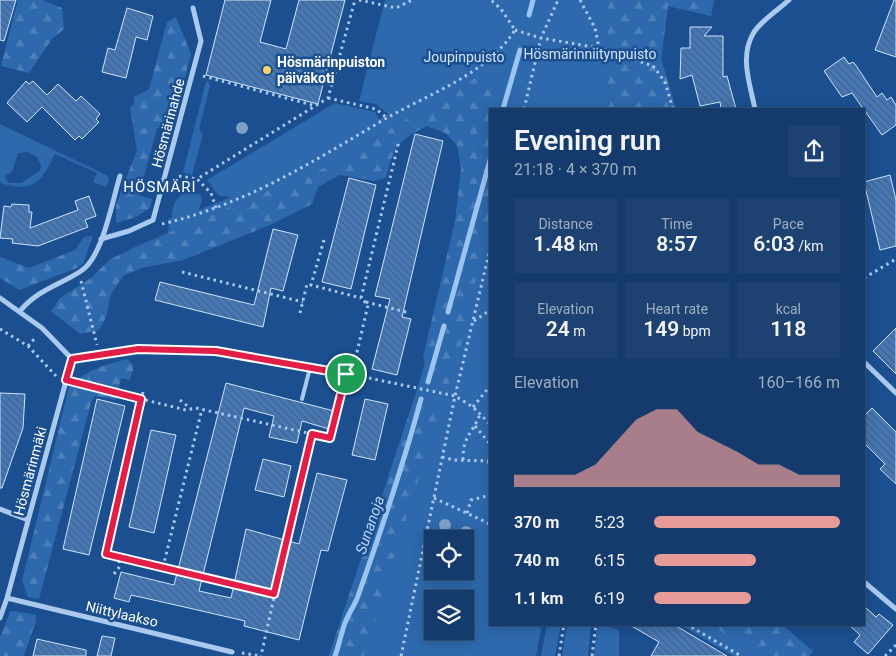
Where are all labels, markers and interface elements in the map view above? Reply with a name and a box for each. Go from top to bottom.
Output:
park label: Hösmärinniitynpuisto [523,46,657,62]
park label: Joupinpuisto [423,49,505,65]
place label: Hösmärinpuiston päiväkoti [277,54,385,86]
marker: Hösmärinpuiston päiväkoti [261,64,273,76]
street label: Hösmärinahde [148,77,188,169]
text: Evening run [514,124,661,157]
button: share [788,125,840,177]
text: 21:18 · 4 × 370 m [514,160,636,179]
district label: HÖSMÄRI [123,178,197,196]
text: Distance [538,216,593,232]
text: Time [661,216,693,232]
text: Pace [773,216,804,232]
text: 1.48 [533,232,575,256]
text: 8:57 [656,232,698,256]
text: 6:03 [753,232,795,256]
text: km [575,238,598,254]
text: /km [795,238,824,254]
text: Elevation [537,301,594,317]
text: Heart rate [646,301,708,317]
text: kcal [776,301,801,317]
text: 24 [546,317,570,341]
text: 149 [643,317,679,341]
text: 118 [770,317,806,341]
text: m [570,323,586,339]
text: bpm [679,323,711,339]
pin [325,353,367,395]
icon: arrive [332,360,360,388]
text: Elevation [514,373,579,392]
text: 160–166 m [758,373,840,392]
street label: Hösmärinmäki [10,425,50,517]
water label: Sunanoja [352,493,388,556]
text: 370 m [514,513,559,532]
text: 5:23 [594,513,625,532]
map controls [424,530,474,640]
button: locate [424,530,474,580]
text: 740 m [514,551,559,570]
text: 6:15 [594,551,625,570]
text: 1.1 km [514,589,563,608]
text: 6:19 [594,589,625,608]
button: layers [424,590,474,640]
street label: Niittylaakso [84,598,160,630]

